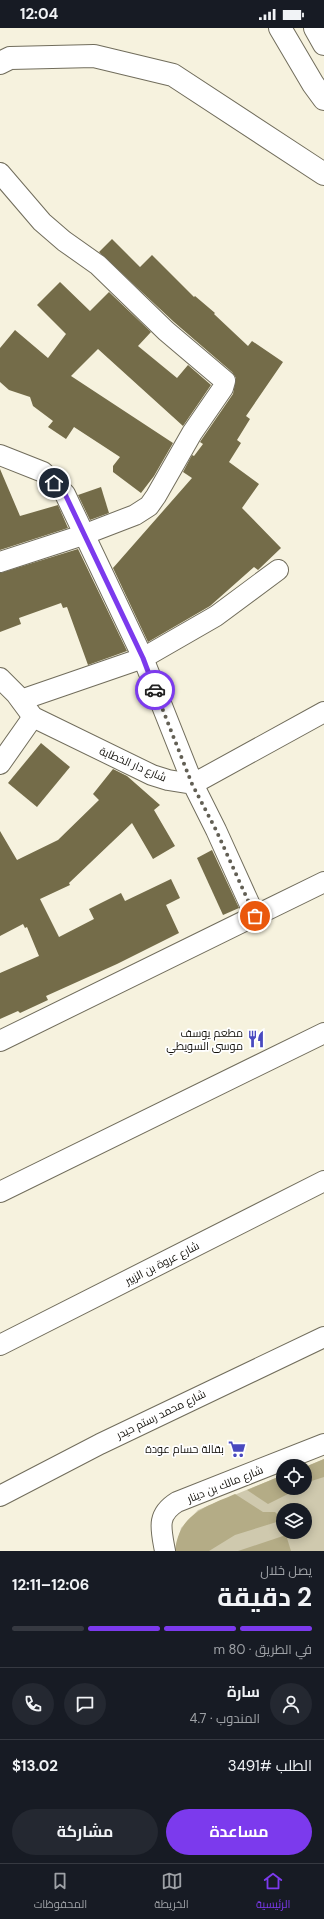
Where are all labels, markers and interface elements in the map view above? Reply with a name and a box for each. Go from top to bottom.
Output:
text: 12:04 [20,4,58,24]
pin [37,466,71,500]
icon: home [43,472,65,494]
courier [135,670,175,710]
icon: car [144,679,166,701]
street label: شارع دار الخطابة [97,744,169,785]
pin [238,899,272,933]
icon: bag [244,905,266,927]
place label: مطعم يوسف موسى السويطي [166,1026,243,1055]
restaurant icon: مطعم يوسف موسى السويطي [246,1029,266,1049]
street label: شارع عروة بن الزبير [122,1238,202,1289]
street label: شارع محمد رستم حيدر [113,1386,208,1443]
supermarket icon: بقالة حسام عودة [227,1439,247,1459]
place label: بقالة حسام عودة [145,1442,224,1457]
map controls [276,1459,312,1539]
button: locate [276,1459,312,1495]
street label: شارع مالك بن دينار [184,1462,265,1507]
button: layers [276,1503,312,1539]
text: يصل خلال [260,1562,312,1579]
text: 12:06–12:11 [12,1575,89,1595]
text: 2 دقيقة [217,1580,312,1614]
text: في الطريق · 80 m [214,1641,312,1658]
text: سارة [227,1682,260,1702]
button: phone [12,1683,54,1725]
button: chat [64,1683,106,1725]
button: person [270,1683,312,1725]
text: المندوب · 4.7 [189,1710,260,1727]
text: $13.02 [12,1756,58,1776]
text: الطلب #3491 [228,1756,312,1776]
button: مشاركة [12,1809,158,1855]
button: مساعدة [166,1809,312,1855]
tab: المحفوظات [34,1870,87,1914]
tab: الخريطة [154,1870,189,1914]
tab: الرئيسية [256,1870,290,1914]

